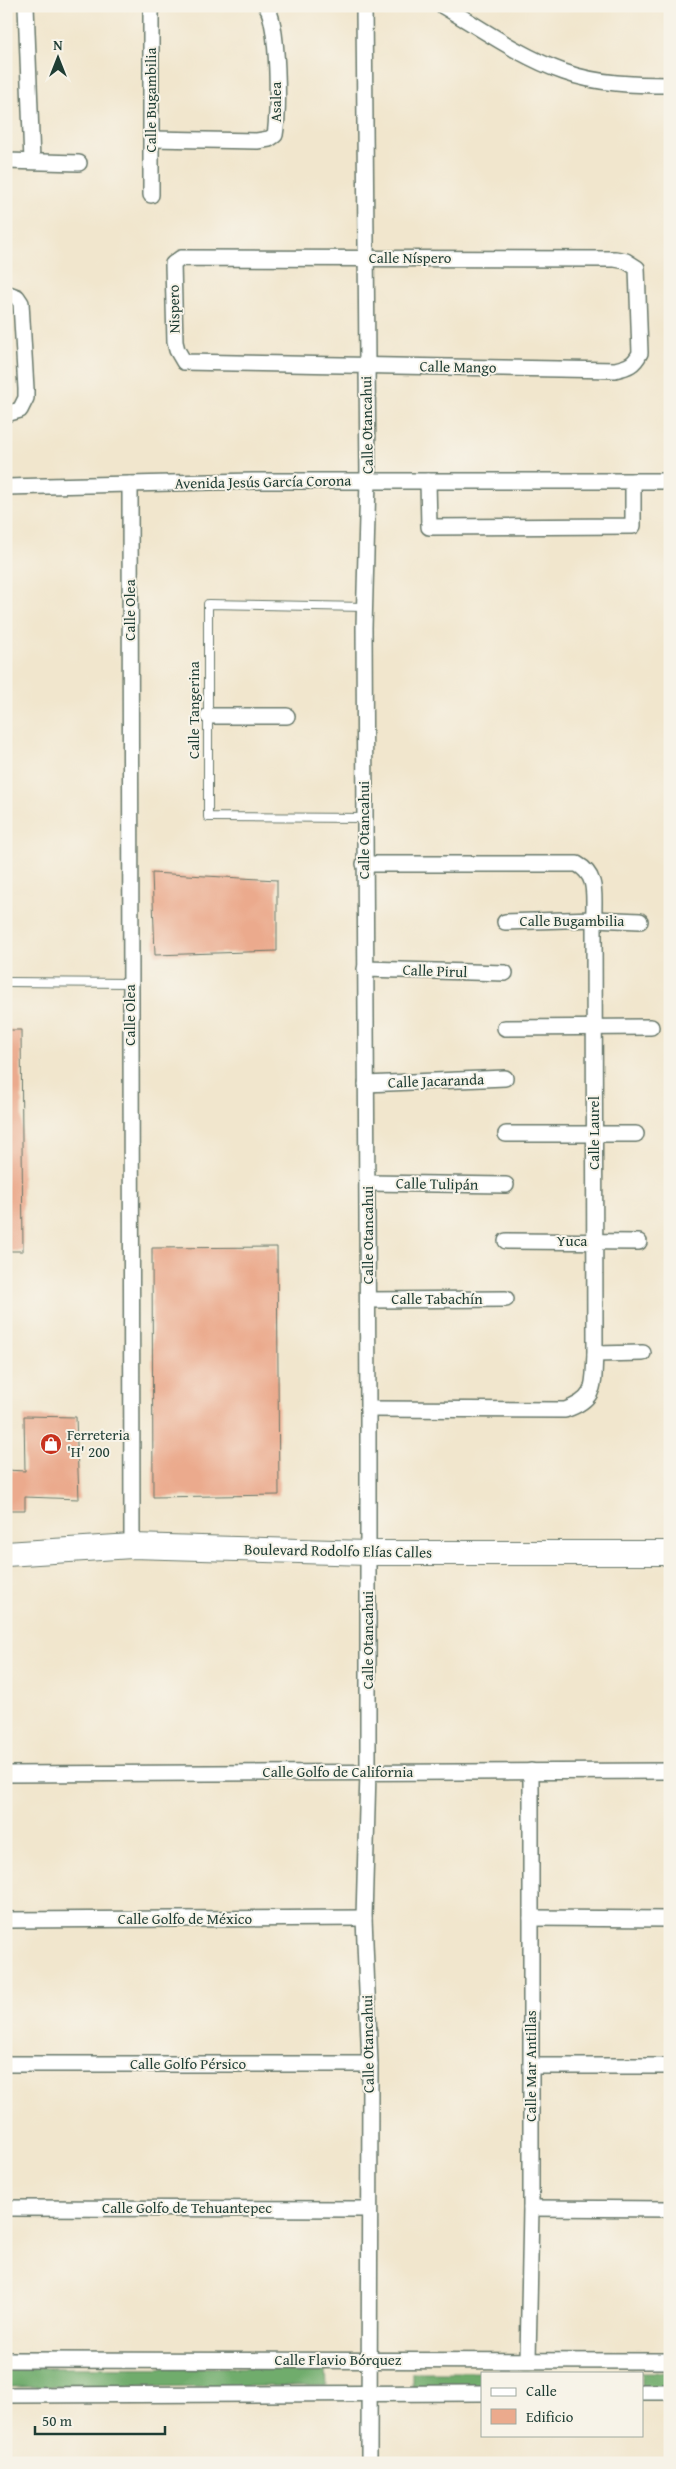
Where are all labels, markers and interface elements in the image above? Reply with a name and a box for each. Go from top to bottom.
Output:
north arrow [32,32,82,82]
text: N [53,35,63,55]
street label: Calle Bugambilia [140,48,161,152]
street label: Asalea [265,82,286,122]
street label: Calle Níspero [369,247,452,268]
street label: Nispero [163,284,184,334]
street label: Calle Mango [419,355,497,378]
street label: Calle Otancahui [355,376,378,474]
street label: Avenida Jesús García Corona [174,469,352,494]
street label: Calle Olea [119,579,140,641]
street label: Calle Tangerina [183,661,204,759]
street label: Calle Otancahui [353,781,374,879]
street label: Calle Bugambilia [520,910,624,931]
street label: Calle Pirul [402,959,468,982]
street label: Calle Olea [119,984,140,1046]
street label: Calle Jacaranda [388,1068,484,1093]
street label: Calle Laurel [583,1096,604,1170]
street label: Calle Tulipán [396,1172,479,1195]
street label: Calle Otancahui [357,1186,378,1284]
street label: Yuca [557,1230,587,1251]
street label: Calle Tabachín [391,1288,483,1309]
place label: Ferreteria 'H' 200 [67,1424,130,1462]
shop icon: Ferreteria 'H' 200 [39,1432,63,1456]
street label: Boulevard Rodolfo Elías Calles [244,1538,432,1563]
street label: Calle Otancahui [357,1591,378,1689]
street label: Calle Golfo de California [263,1761,413,1782]
street label: Calle Golfo de México [118,1908,253,1929]
street label: Calle Otancahui [356,1995,379,2093]
street label: Calle Mar Antillas [520,2010,541,2122]
street label: Calle Golfo Pérsico [130,2053,246,2074]
street label: Calle Golfo de Tehuantepec [102,2197,272,2218]
street label: Calle Flavio Bórquez [275,2349,402,2370]
legend [481,2372,644,2436]
text: Calle [526,2380,557,2401]
scale bar [35,2404,165,2436]
text: Edificio [526,2406,574,2427]
text: 50 m [42,2410,73,2431]

